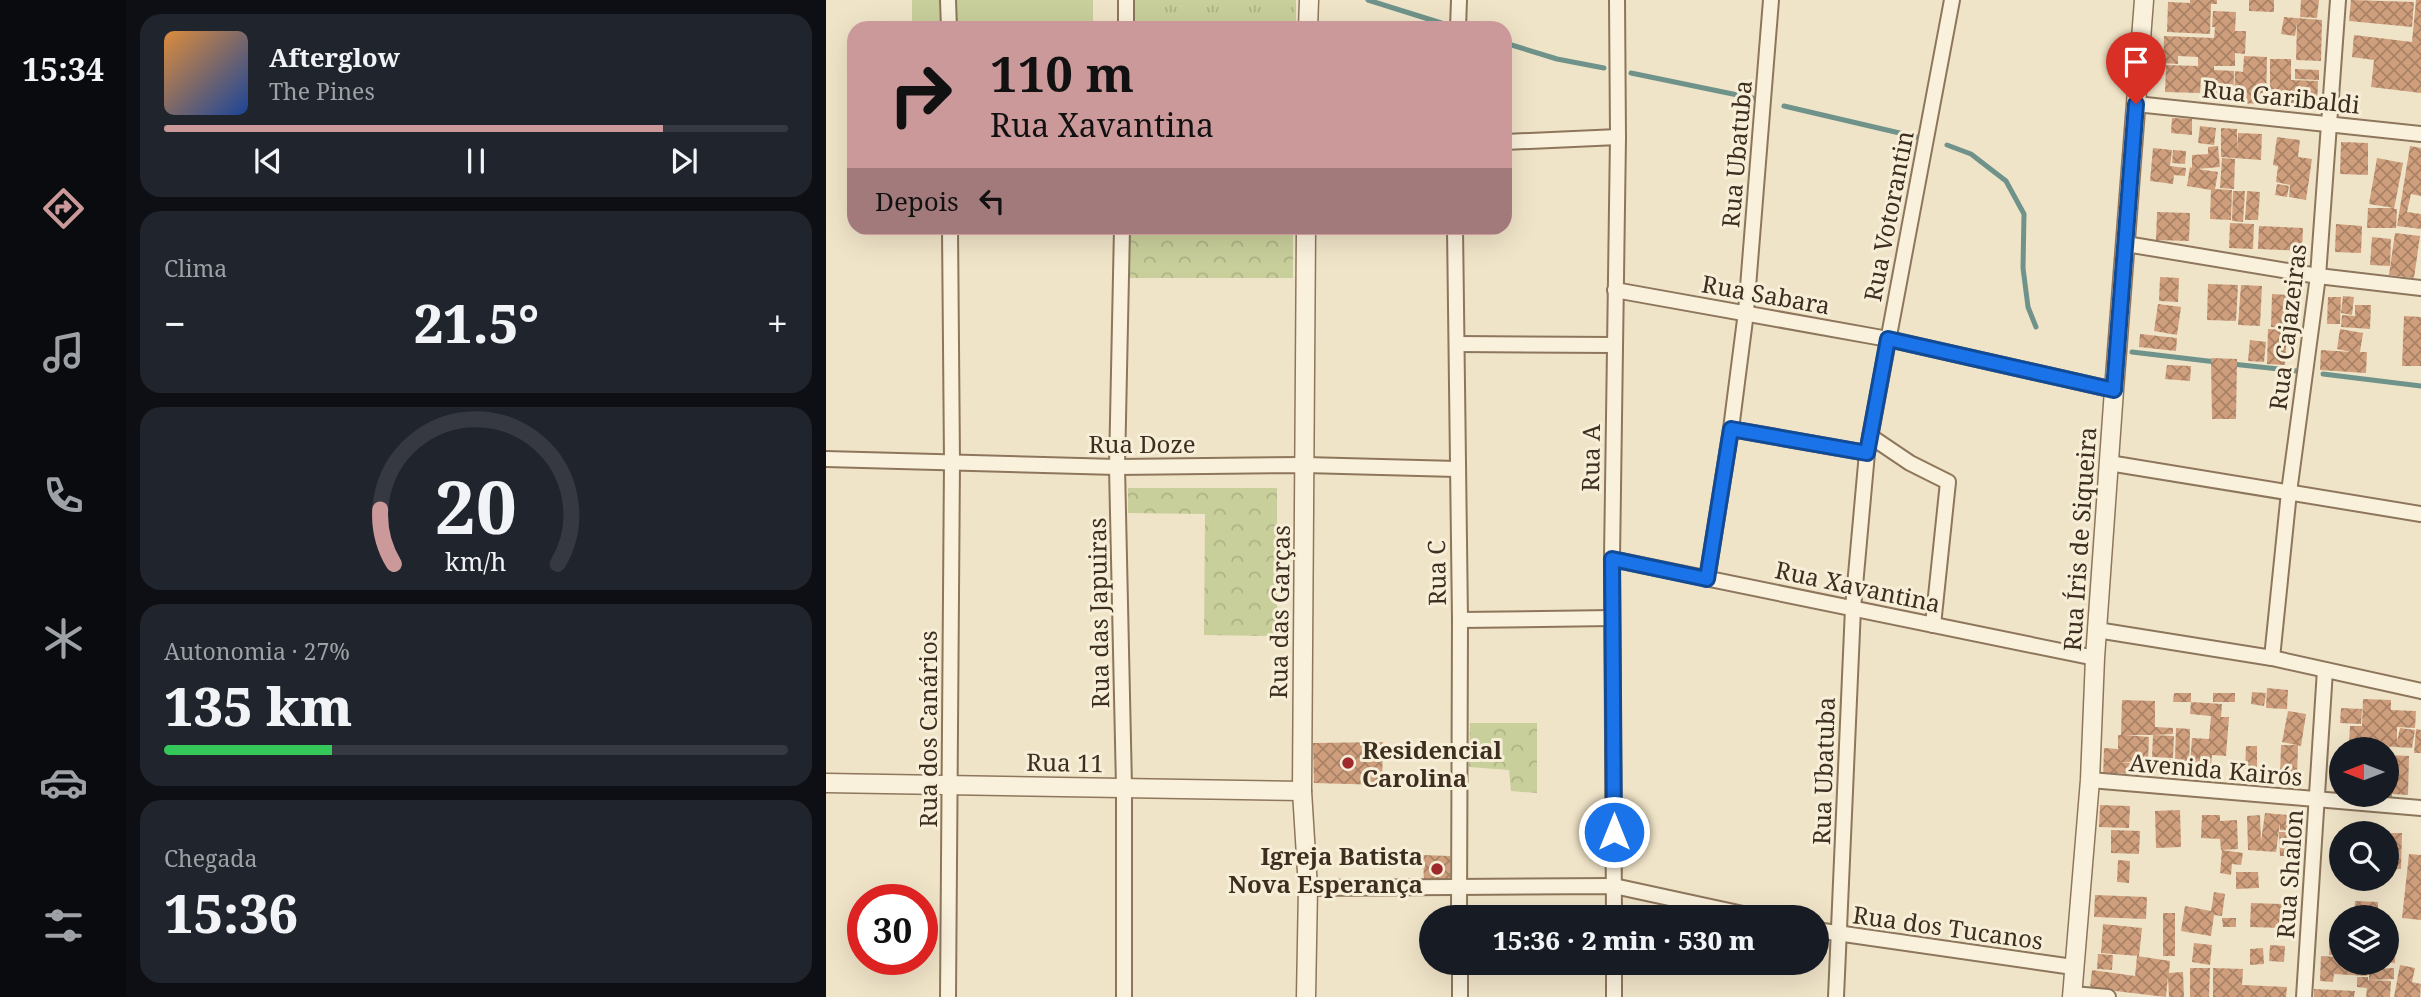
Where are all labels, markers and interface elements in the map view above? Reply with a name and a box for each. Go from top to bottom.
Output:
pin [2106,32,2166,104]
text: Afterglow [269,39,400,75]
text: 110 m [990,40,1134,106]
icon: arrive [2117,43,2155,81]
text: 15:34 [22,47,104,90]
icon: right [875,49,966,140]
street label: Rua Garibaldi [2200,71,2362,121]
text: The Pines [269,75,375,107]
street label: Rua Ubatuba [1713,79,1759,229]
text: Rua Xavantina [990,103,1214,146]
street label: Rua Votorantin [1855,128,1921,304]
icon: previous [249,142,287,180]
icon: pause [457,142,495,180]
icon: next [665,142,703,180]
icon: left [973,182,1011,220]
text: Depois [875,183,959,219]
icon: directions [39,184,88,233]
street label: Rua Cajazeiras [2260,242,2314,412]
text: Clima [164,252,227,284]
street label: Rua Sabara [1699,266,1833,322]
text: 21.5° [414,287,539,358]
text: − [164,297,186,349]
text: + [767,297,788,349]
icon: music [39,328,88,377]
street label: Rua A [1573,424,1607,492]
street label: Rua Íris de Siqueira [2055,426,2103,652]
street label: Rua Doze [1088,427,1196,460]
text: 20 [435,457,517,556]
icon: phone [39,471,88,520]
street label: Rua das Japuiras [1080,517,1116,709]
street label: Rua das Garças [1261,525,1297,699]
street label: Rua C [1419,540,1453,606]
text: km/h [445,544,507,578]
street label: Rua Xavantina [1772,552,1944,620]
icon: climate [39,614,88,663]
street label: Rua dos Canários [911,630,944,828]
text: Autonomia · 27% [164,635,350,667]
text: 135 km [164,670,352,741]
street label: Rua Ubatuba [1804,696,1842,846]
place label: Residencial Carolina [1362,733,1503,794]
north arrow [2329,737,2399,807]
map controls [2329,737,2399,975]
street label: Rua 11 [1026,745,1104,779]
street label: Avenida Kairós [2128,745,2304,793]
marker: Residencial Carolina [1340,755,1356,771]
icon: car [39,758,88,807]
position arrow [1577,795,1651,869]
street label: Rua Shalon [2268,808,2310,940]
button: search [2329,821,2399,891]
place label: Igreja Batista Nova Esperança [1228,839,1423,900]
text: Chegada [164,842,257,874]
marker: Igreja Batista Nova Esperança [1429,861,1445,877]
text: 15:36 [164,877,298,948]
speed limit sign: 30 [847,884,938,975]
street label: Rua dos Tucanos [1851,897,2045,957]
icon: filters [39,901,88,950]
button: layers [2329,905,2399,975]
text: 15:36 · 2 min · 530 m [1493,922,1755,958]

